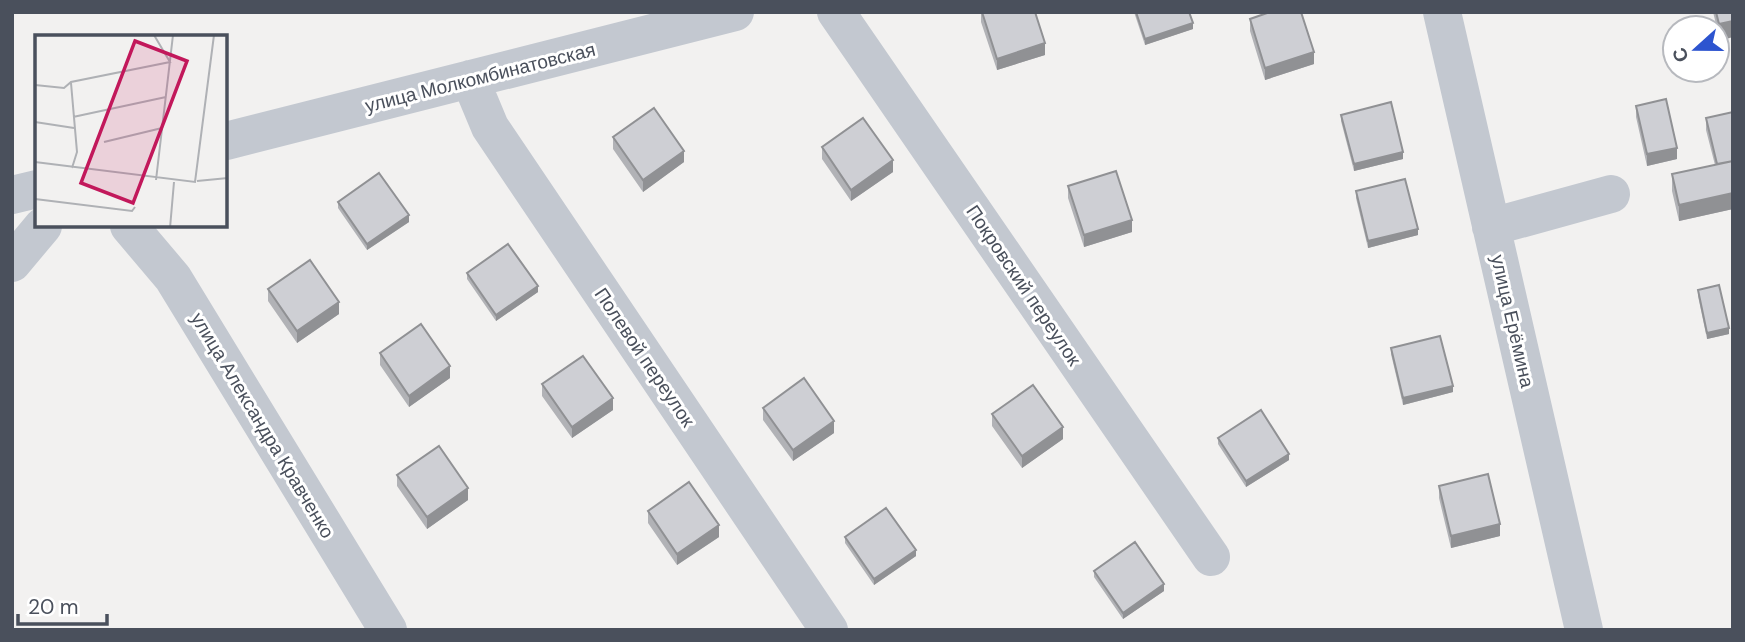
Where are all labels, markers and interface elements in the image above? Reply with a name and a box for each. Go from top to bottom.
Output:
north arrow [1661,14,1731,84]
inset map [35,35,228,228]
street label: улица Молкомбинатовская [362,37,598,118]
text: С [1666,44,1695,66]
street label: Покровский переулок [960,200,1087,371]
street label: улица Ерёмина [1485,252,1540,391]
street label: Полевой переулок [589,283,701,432]
street label: улица Александра Кравченко [185,308,340,543]
scale bar [18,582,107,626]
text: 20 m [28,593,79,621]

